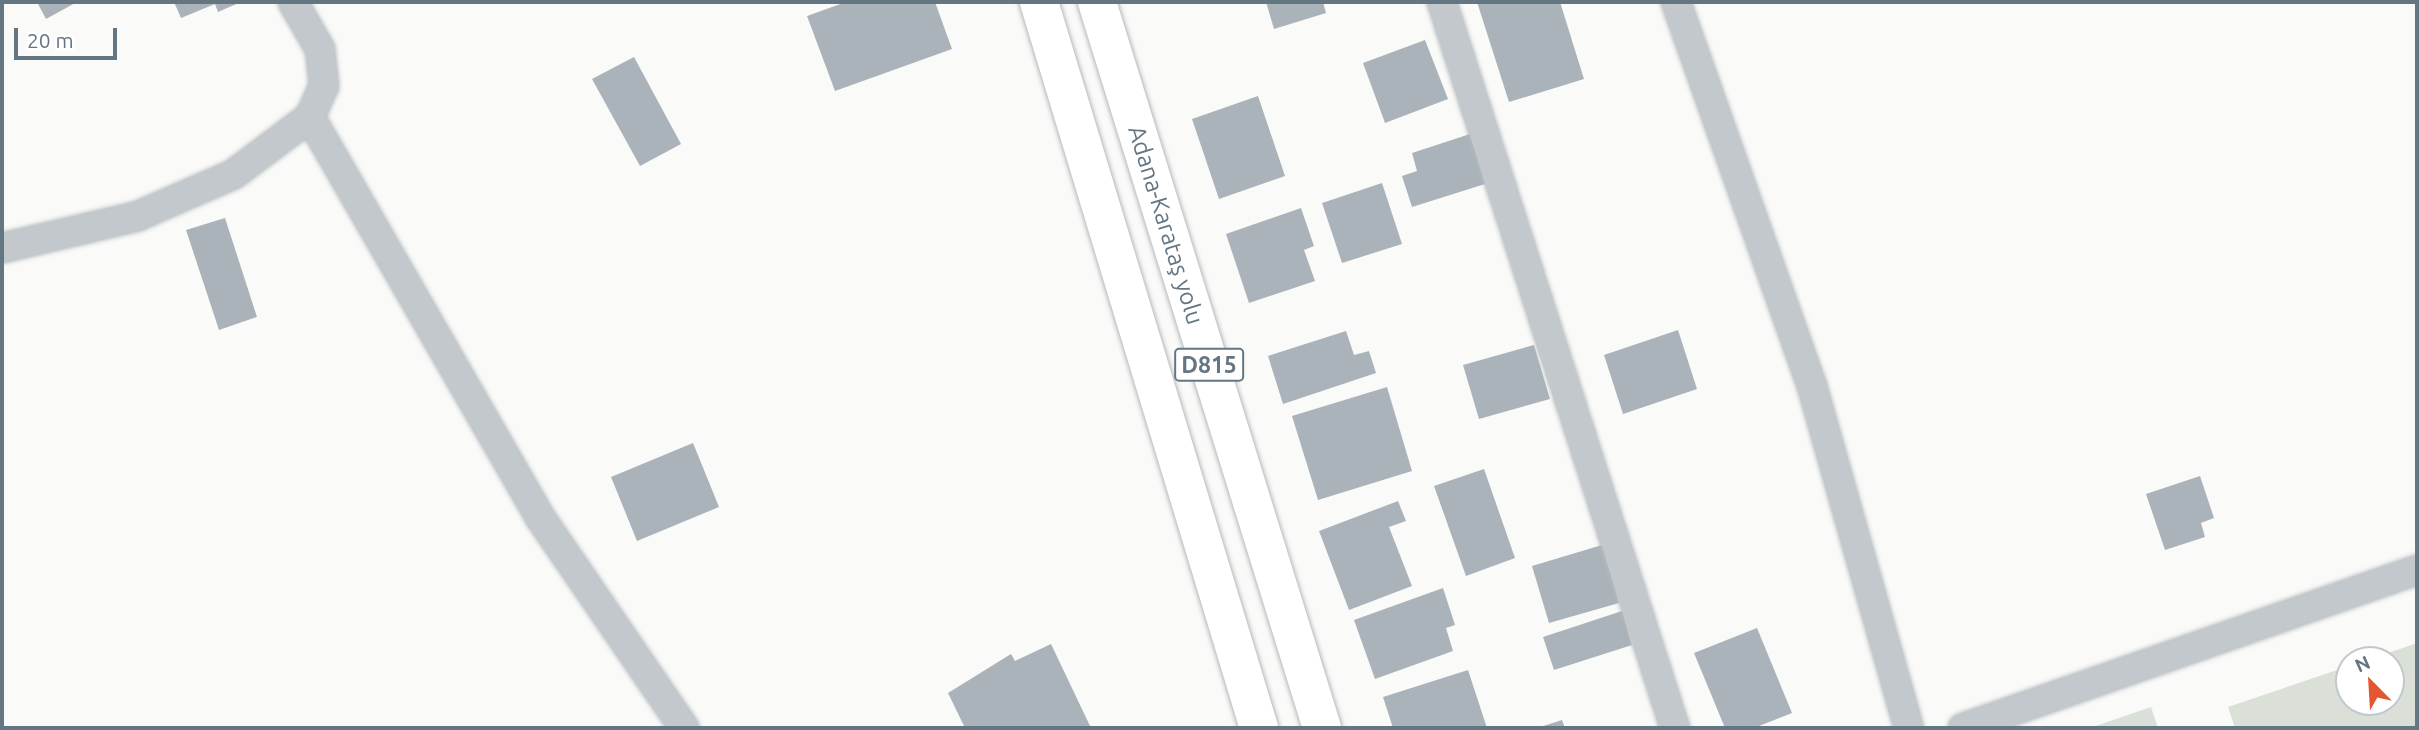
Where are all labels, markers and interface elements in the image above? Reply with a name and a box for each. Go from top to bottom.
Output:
scale bar [18,14,121,58]
text: 20 m [27,28,74,52]
street label: Adana-Karataş yolu [1122,122,1210,328]
road number: D815 [1174,346,1244,384]
north arrow [2335,646,2405,716]
text: N [2351,651,2373,677]

